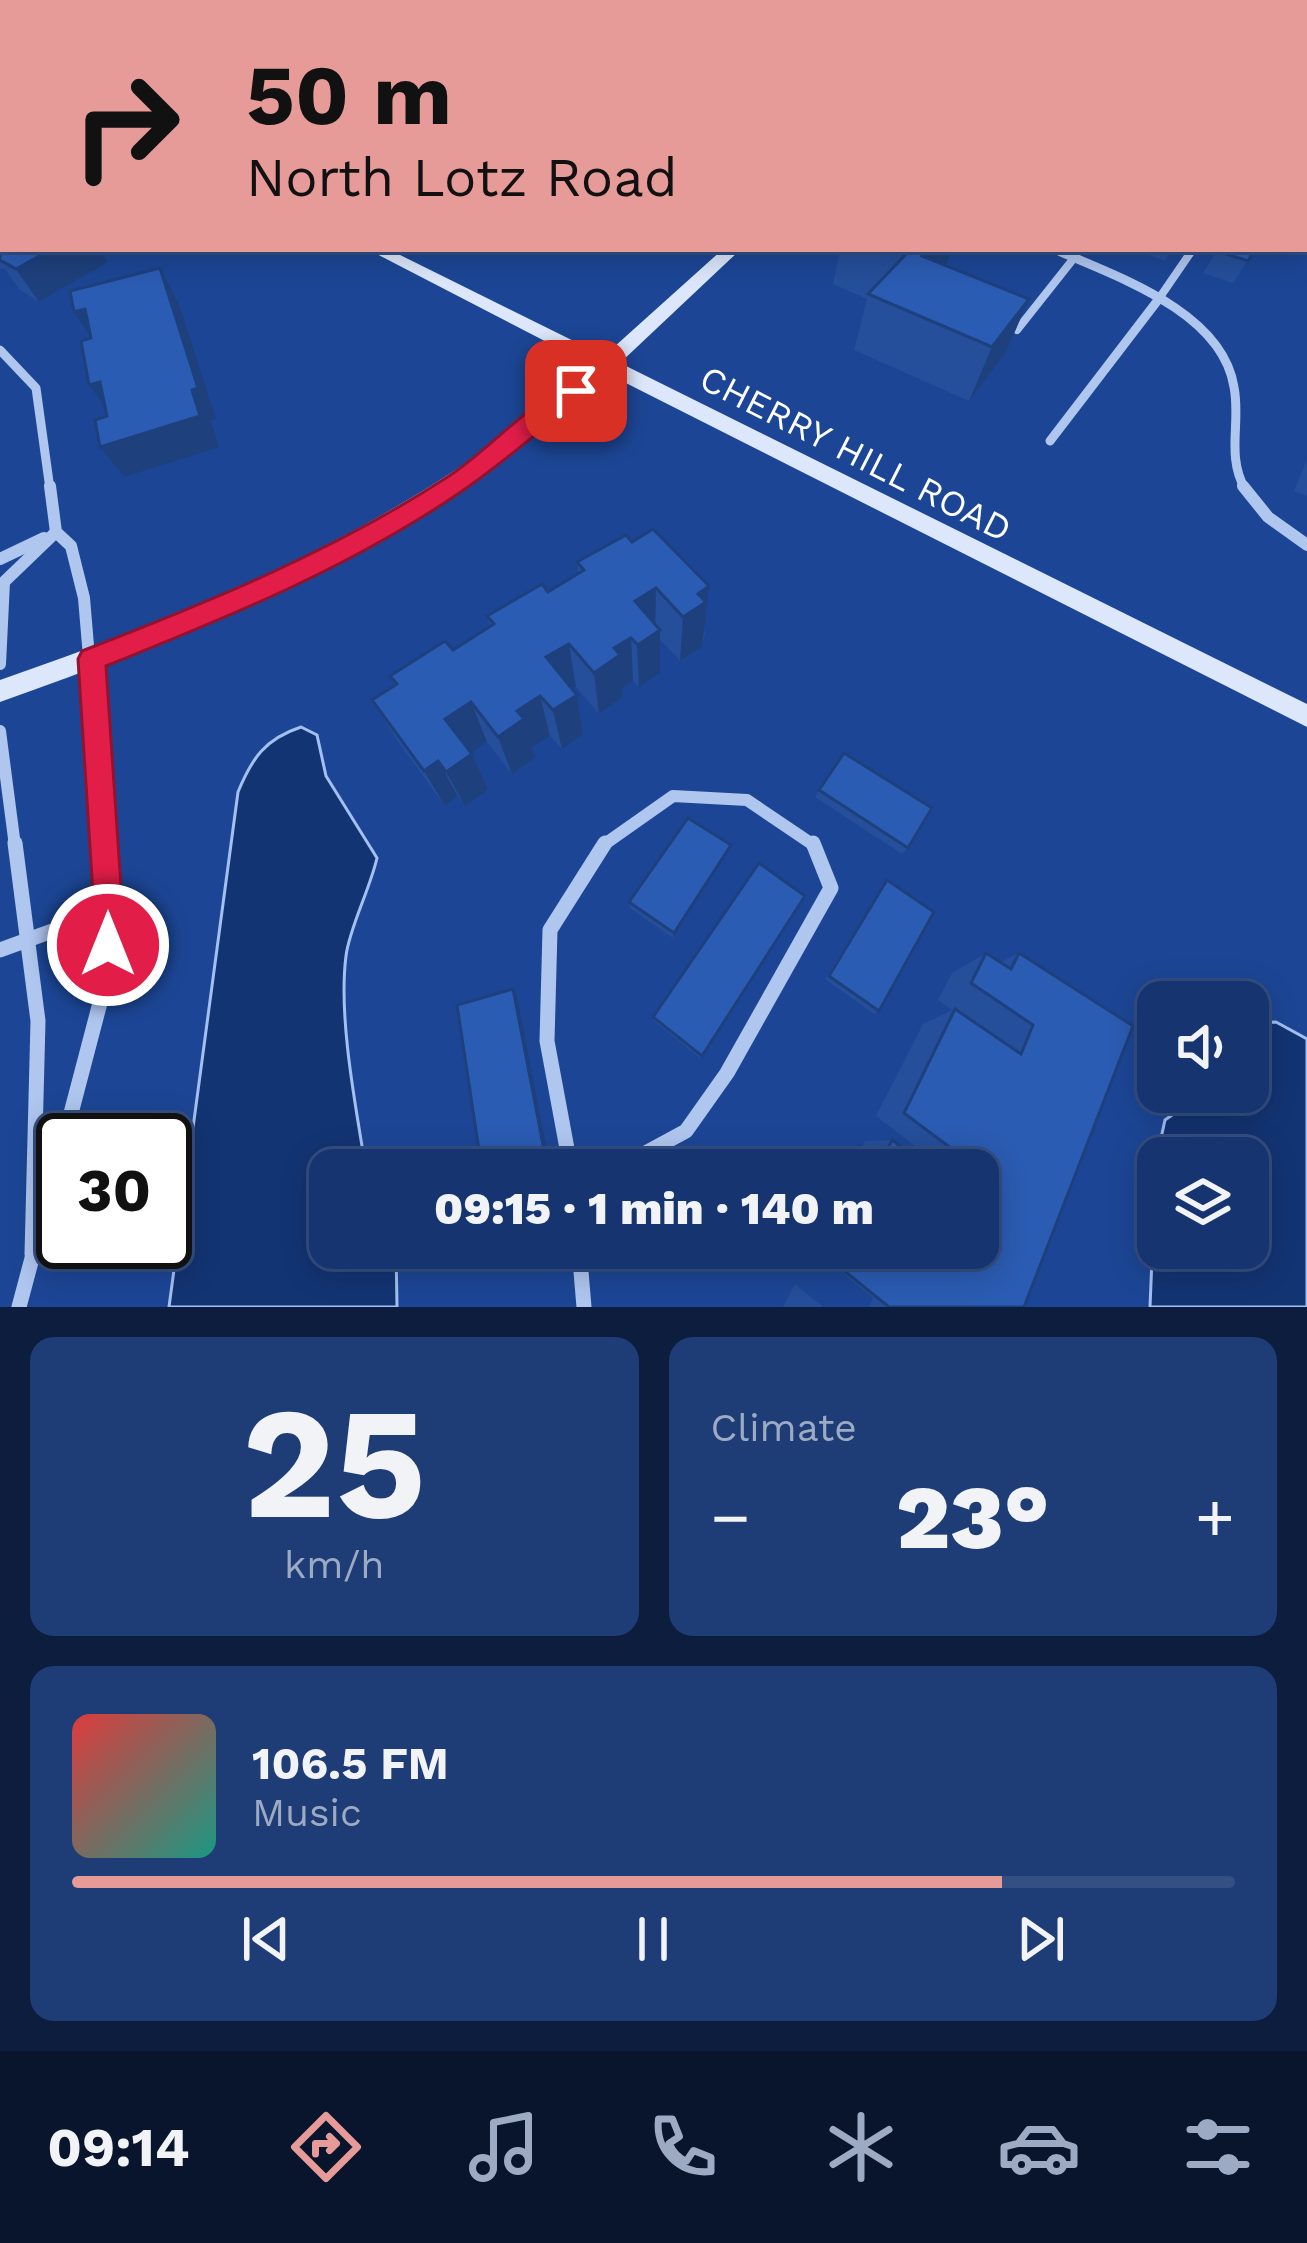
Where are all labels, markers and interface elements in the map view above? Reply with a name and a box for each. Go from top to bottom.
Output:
text: 50 m [246,46,452,144]
icon: right [48,48,204,204]
text: North Lotz Road [246,146,678,209]
pin [525,340,627,442]
street label: CHERRY HILL ROAD [693,357,1018,551]
icon: arrive [543,358,609,424]
position arrow [45,882,171,1008]
map controls [1137,981,1269,1269]
button: sound [1137,981,1269,1113]
speed limit sign: 30 [36,1113,192,1269]
button: layers [1137,1137,1269,1269]
text: 09:15 · 1 min · 140 m [434,1182,874,1235]
text: 25 [242,1372,426,1555]
text: Climate [711,1405,857,1450]
text: 23° [896,1464,1050,1570]
text: − [711,1479,750,1556]
text: + [1195,1479,1235,1556]
text: km/h [284,1542,384,1587]
text: 106.5 FM [252,1737,449,1790]
text: Music [252,1790,362,1835]
icon: previous [233,1906,299,1972]
icon: pause [620,1906,686,1972]
icon: next [1008,1906,1074,1972]
icon: directions [284,2105,368,2189]
icon: music [462,2105,546,2189]
icon: phone [641,2105,725,2189]
icon: climate [819,2105,903,2189]
icon: car [997,2105,1081,2189]
icon: filters [1176,2105,1260,2189]
text: 09:14 [47,2116,190,2179]

